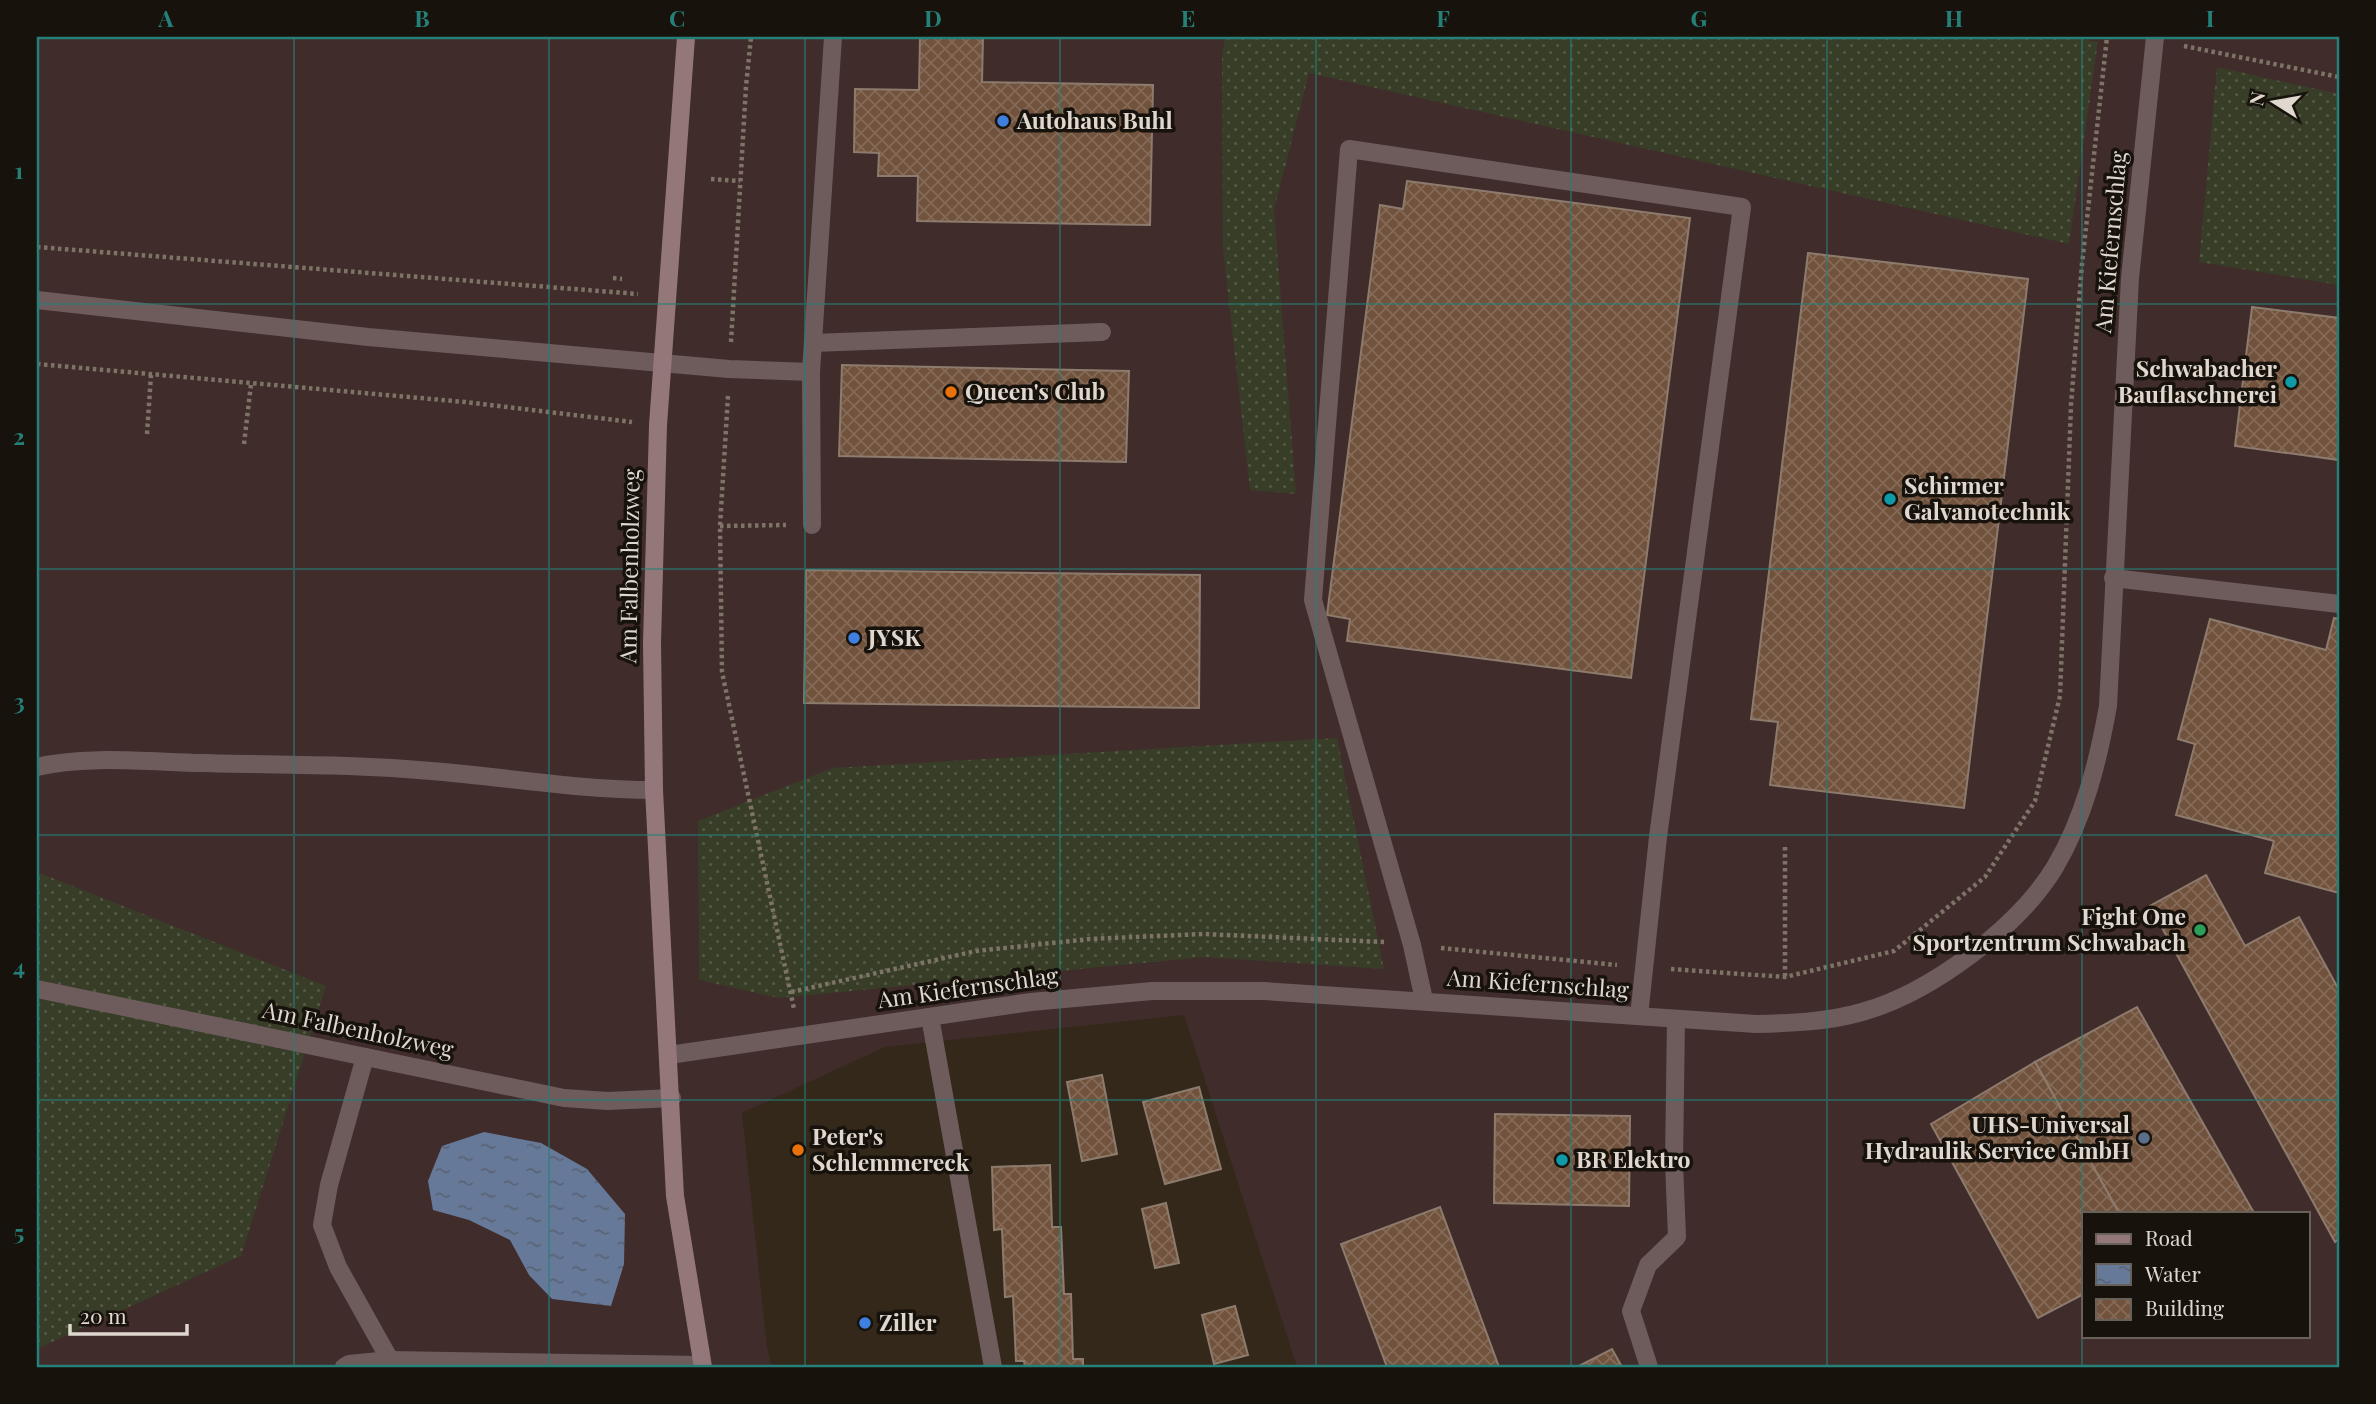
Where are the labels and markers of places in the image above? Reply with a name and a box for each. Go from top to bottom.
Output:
place label: Autohaus Buhl [1016,104,1173,135]
marker: Autohaus Buhl [995,113,1011,129]
place label: Schwabacher Bauflaschnerei [2118,352,2277,409]
marker: Schwabacher Bauflaschnerei [2283,374,2299,390]
place label: Queen's Club [965,375,1105,406]
marker: Queen's Club [943,384,959,400]
place label: Schirmer Galvanotechnik [1904,469,2071,526]
marker: Schirmer Galvanotechnik [1882,491,1898,507]
place label: JYSK [867,621,921,652]
marker: JYSK [846,630,862,646]
place label: Fight One Sportzentrum Schwabach [1912,900,2186,957]
marker: Fight One Sportzentrum Schwabach [2192,922,2208,938]
place label: UHS-Universal Hydraulik Service GmbH [1865,1108,2130,1165]
place label: Peter's Schlemmereck [812,1120,970,1177]
marker: UHS-Universal Hydraulik Service GmbH [2136,1130,2152,1146]
marker: Peter's Schlemmereck [790,1142,806,1158]
place label: BR Elektro [1576,1143,1690,1174]
marker: BR Elektro [1554,1152,1570,1168]
place label: Ziller [879,1306,937,1337]
marker: Ziller [857,1315,873,1331]

